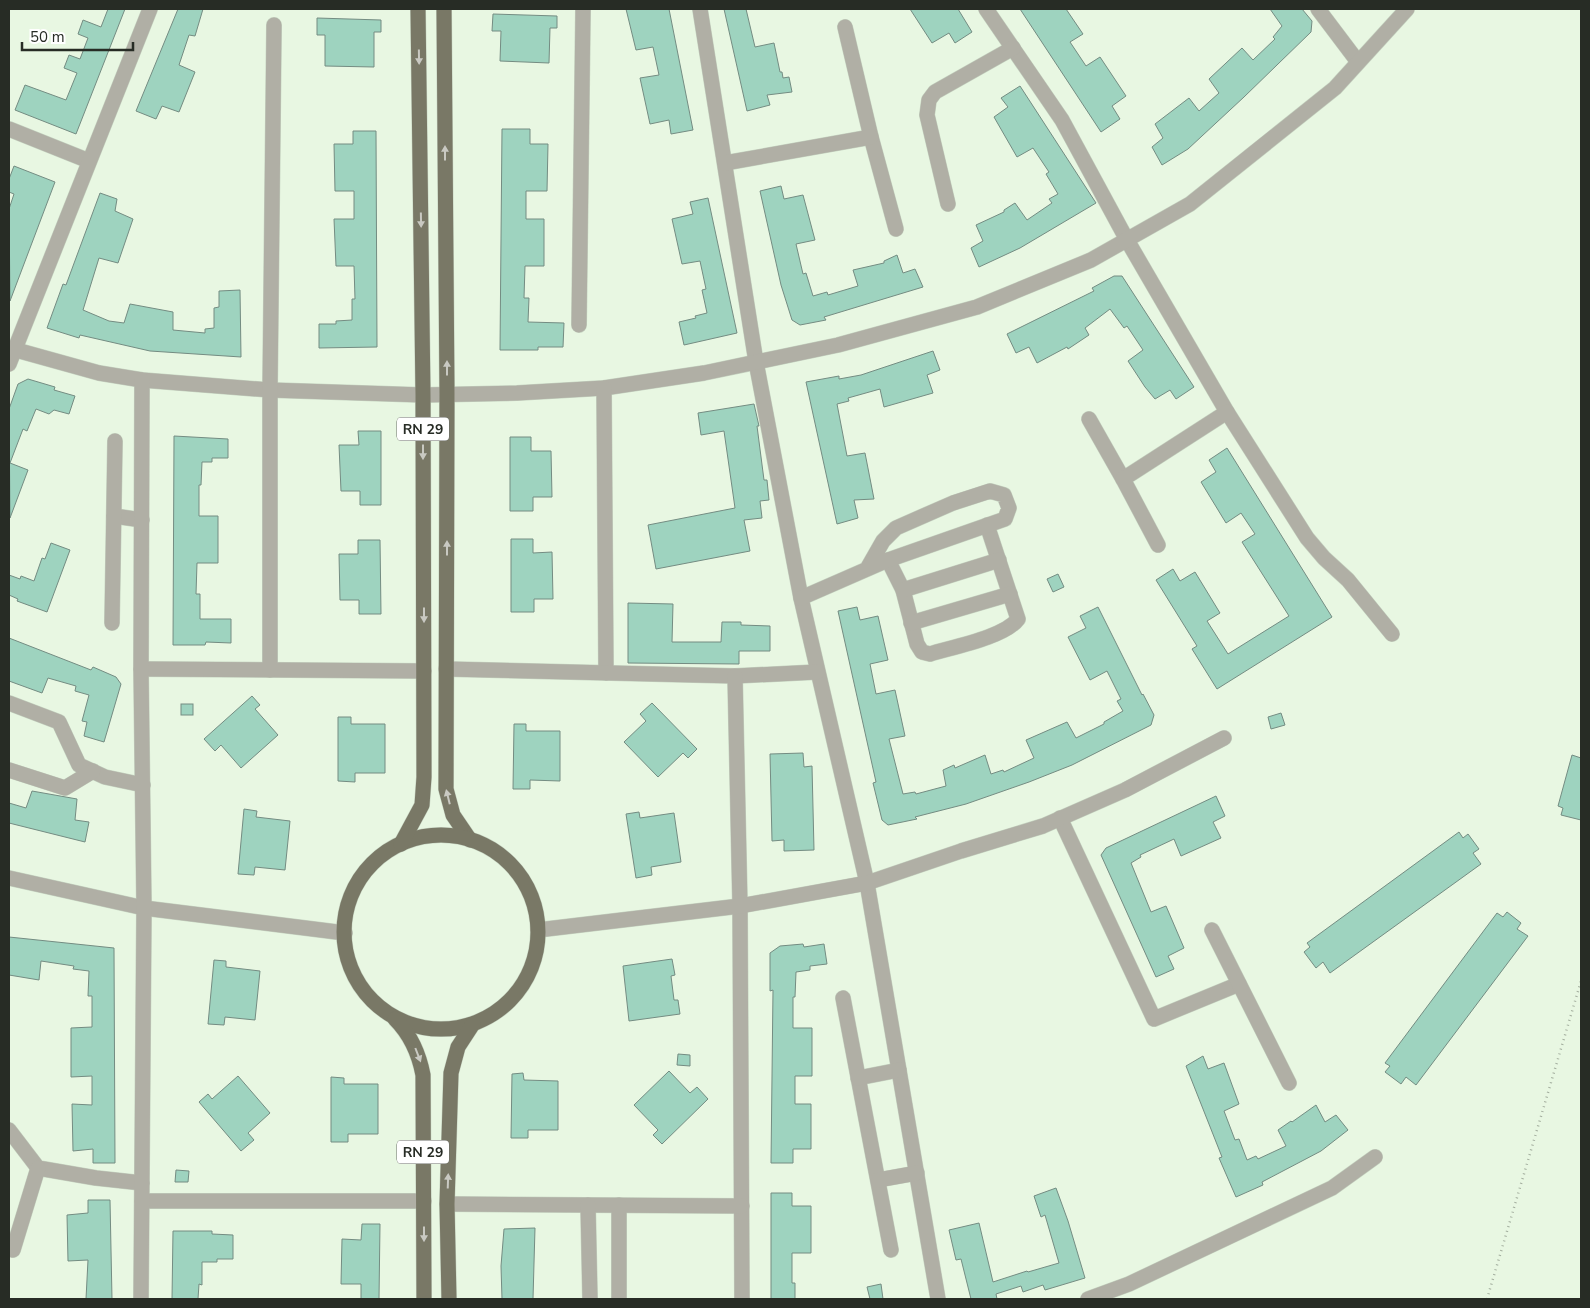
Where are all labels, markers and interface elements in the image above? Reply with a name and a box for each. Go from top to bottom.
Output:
scale bar [22,20,134,52]
text: 50 m [30,27,65,47]
one-way arrow [415,50,423,66]
one-way arrow [441,144,449,160]
one-way arrow [417,212,425,228]
one-way arrow [443,359,451,375]
road number: RN 29 [397,418,449,440]
one-way arrow [419,445,427,461]
one-way arrow [443,539,451,555]
one-way arrow [420,607,428,623]
one-way arrow [444,790,452,805]
one-way arrow [414,1048,422,1063]
road number: RN 29 [397,1140,449,1164]
one-way arrow [444,1172,452,1188]
one-way arrow [420,1226,428,1242]

